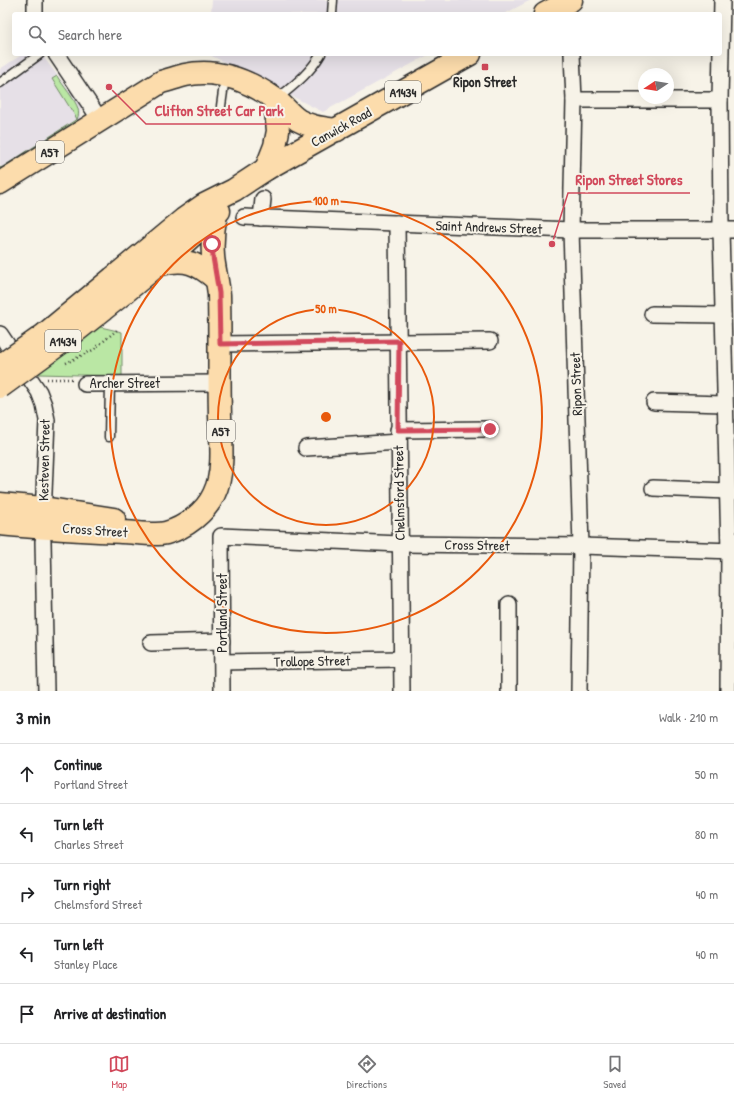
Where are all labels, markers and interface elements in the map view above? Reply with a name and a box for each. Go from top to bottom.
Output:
search box [12,12,722,56]
icon: search [26,23,48,45]
text: Search here [58,24,122,45]
marker: Ripon Street [480,62,490,72]
north arrow [638,68,674,104]
place label: Ripon Street [453,72,518,93]
road number: A1434 [385,81,421,103]
callout: Clifton Street Car Park [146,97,291,124]
text: Clifton Street Car Park [154,100,284,121]
street label: Canwick Road [307,102,375,151]
road number: A57 [36,141,64,163]
callout: Ripon Street Stores [568,166,690,193]
text: Ripon Street Stores [576,169,683,191]
text: 100 m [313,192,339,209]
street label: Saint Andrews Street [435,215,543,238]
route start [203,235,221,253]
text: 50 m [315,300,337,317]
road number: A1434 [45,330,81,352]
street label: Ripon Street [565,352,587,416]
street label: Archer Street [90,373,160,392]
centre of rings [319,410,333,424]
street label: Kesteven Street [33,419,54,501]
road number: A57 [207,420,235,442]
route end [481,420,499,438]
street label: Chelmsford Street [388,445,409,541]
street label: Cross Street [62,518,128,541]
street label: Cross Street [444,534,510,555]
street label: Portland Street [212,573,231,653]
street label: Trollope Street [274,650,351,672]
text: 3 min [16,706,51,729]
text: Walk · 210 m [659,708,718,726]
text: Continue [54,754,102,775]
icon: ahead [16,763,38,785]
text: 50 m [695,765,718,783]
text: Portland Street [54,775,128,793]
text: Turn left [54,814,104,835]
icon: left [16,823,38,845]
text: 80 m [695,825,718,843]
text: Charles Street [54,835,124,853]
text: Turn right [54,874,110,895]
icon: right [16,883,38,905]
text: 40 m [695,885,718,903]
text: Chelmsford Street [54,895,142,913]
text: Turn left [54,934,104,955]
icon: left [16,943,38,965]
text: 40 m [695,945,718,963]
text: Stanley Place [54,955,118,973]
icon: arrive [16,1003,38,1025]
text: Arrive at destination [54,1003,166,1024]
tab: Map [108,1053,130,1091]
tab: Directions [347,1053,387,1091]
tab: Saved [603,1053,626,1091]

